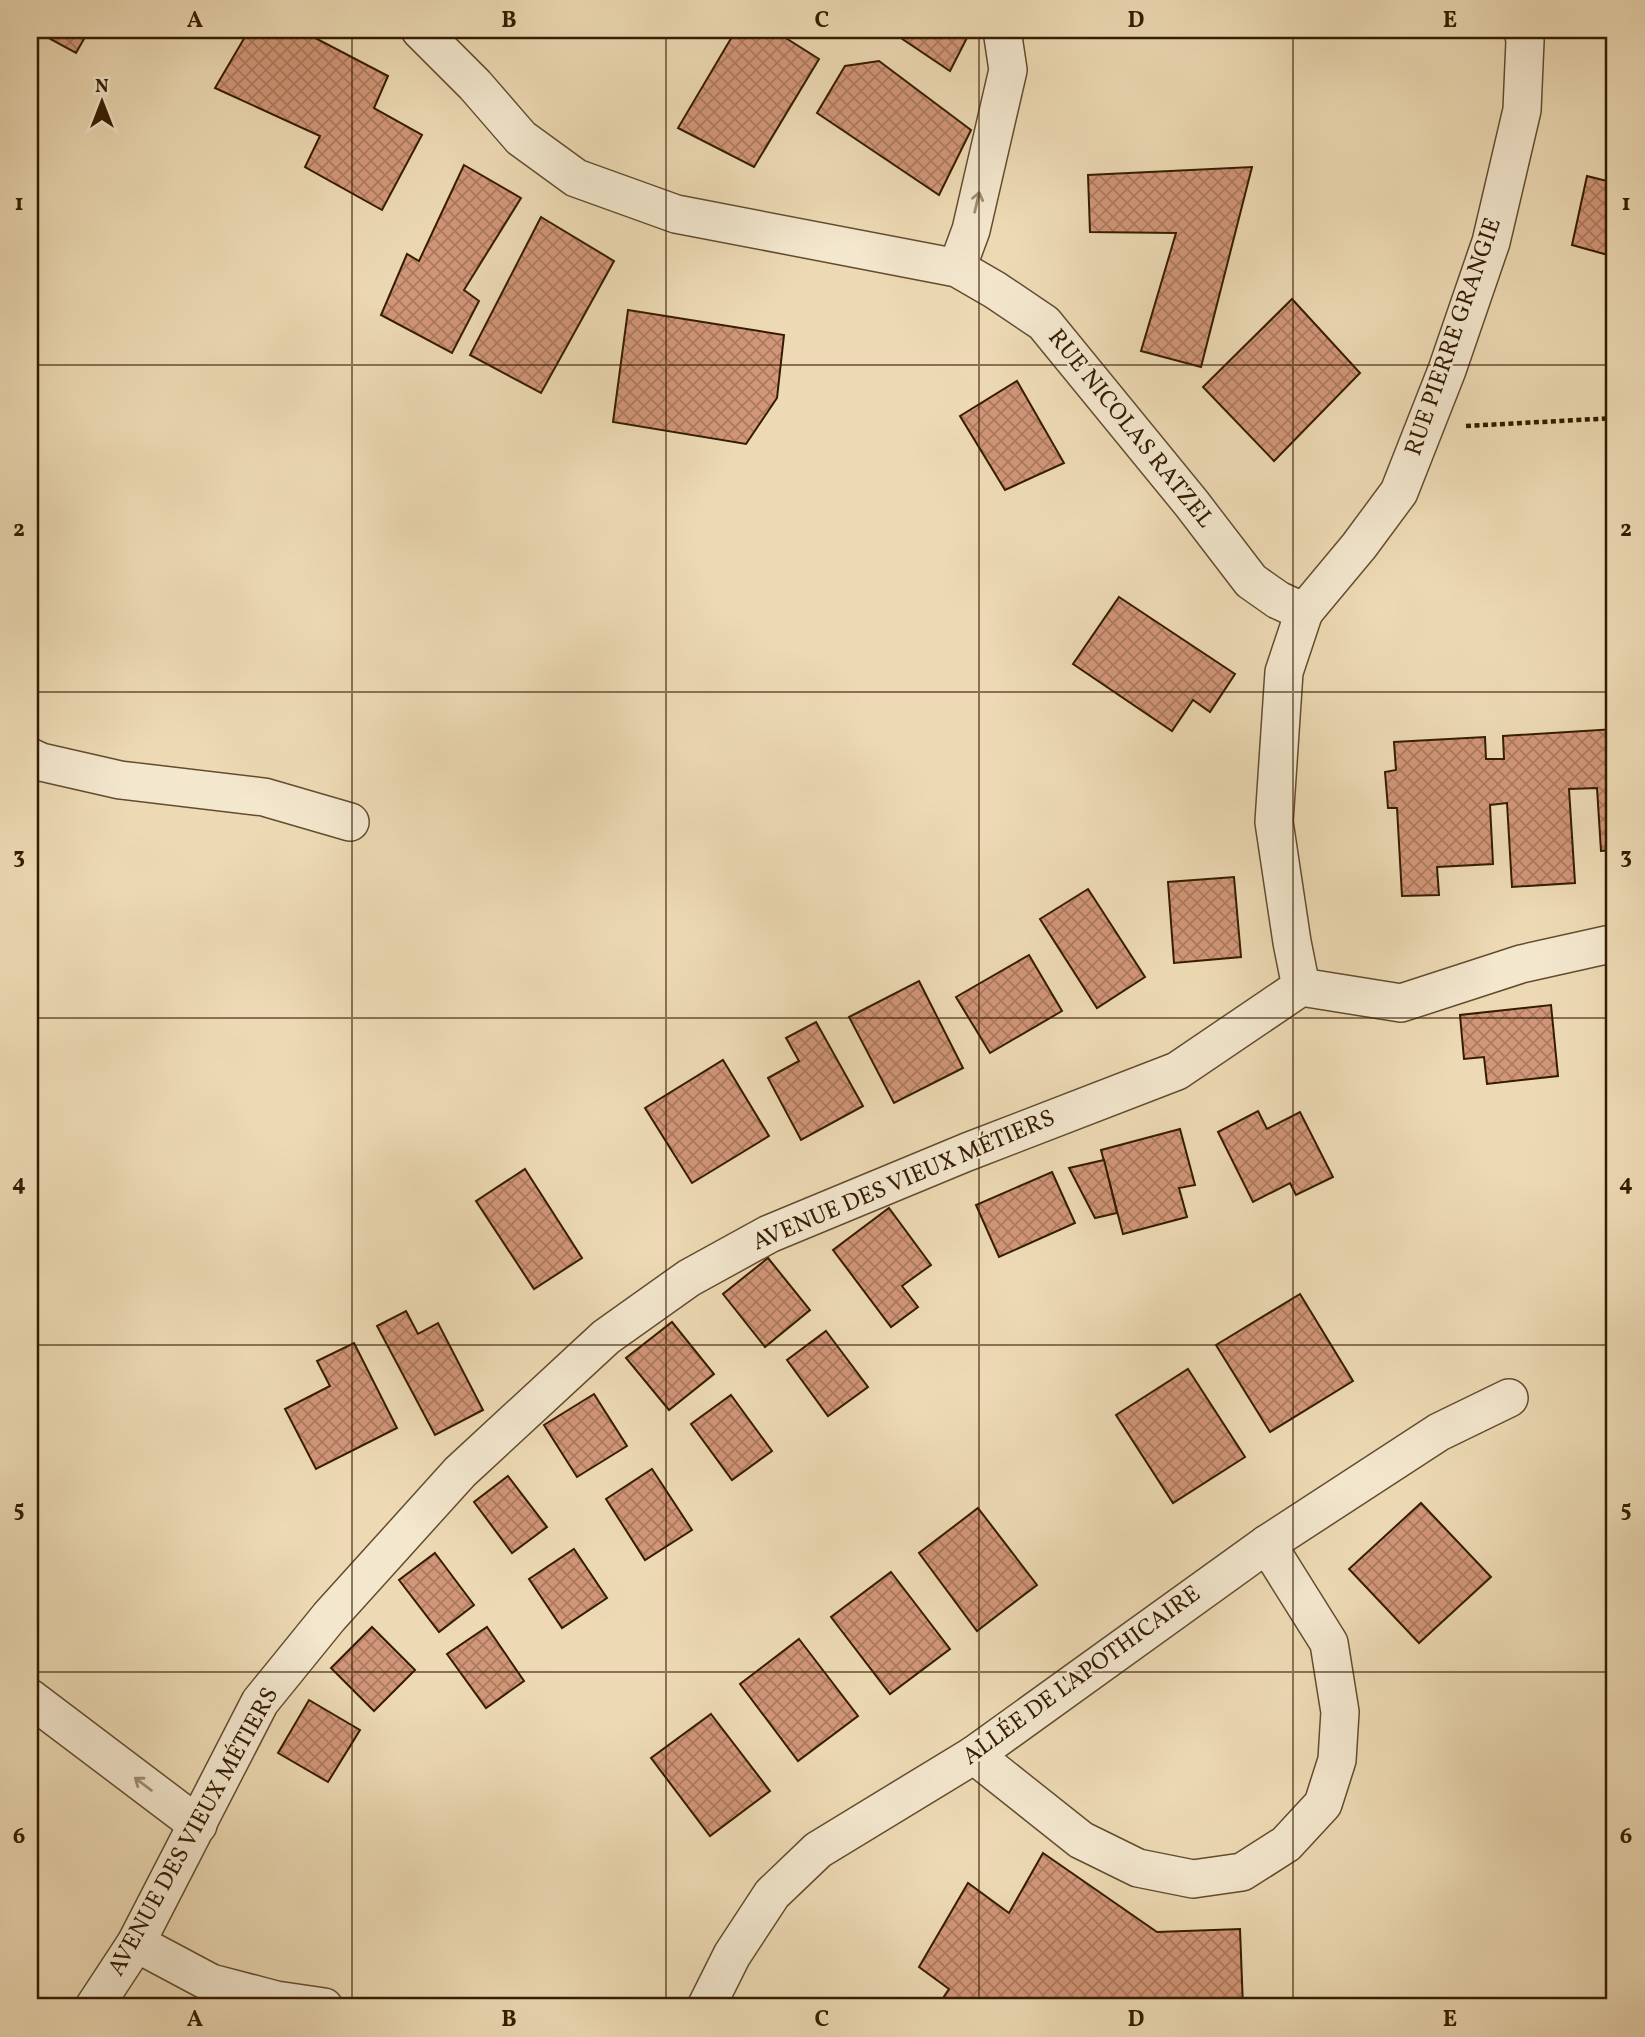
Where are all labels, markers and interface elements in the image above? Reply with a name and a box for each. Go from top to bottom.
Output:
text: A [187,5,203,37]
text: B [501,5,517,37]
text: C [815,5,829,37]
text: D [1128,5,1145,37]
text: E [1443,5,1457,37]
north arrow [66,66,136,136]
text: N [95,74,109,100]
text: 1 [14,188,24,220]
text: 1 [1621,188,1631,220]
one-way arrow [971,191,985,214]
street label: RUE PIERRE GRANGIE [1397,213,1511,461]
street label: RUE NICOLAS RATZEL [1039,322,1221,536]
text: 2 [13,514,25,546]
text: 2 [1620,514,1632,546]
text: 3 [13,841,25,873]
text: 3 [1620,841,1632,873]
street label: AVENUE DES VIEUX MÉTIERS [748,1102,1060,1260]
text: 4 [12,1168,26,1200]
text: 4 [1619,1168,1633,1200]
text: 5 [13,1494,25,1526]
text: 5 [1620,1494,1632,1526]
street label: ALLÉE DE L'APOTHICAIRE [956,1578,1208,1774]
street label: AVENUE DES VIEUX MÉTIERS [100,1681,288,1983]
one-way arrow [134,1776,153,1791]
text: 6 [13,1821,25,1853]
text: 6 [1620,1821,1632,1853]
text: A [187,2004,203,2036]
text: B [501,2004,517,2036]
text: C [815,2004,829,2036]
text: D [1128,2004,1145,2036]
text: E [1443,2004,1457,2036]

